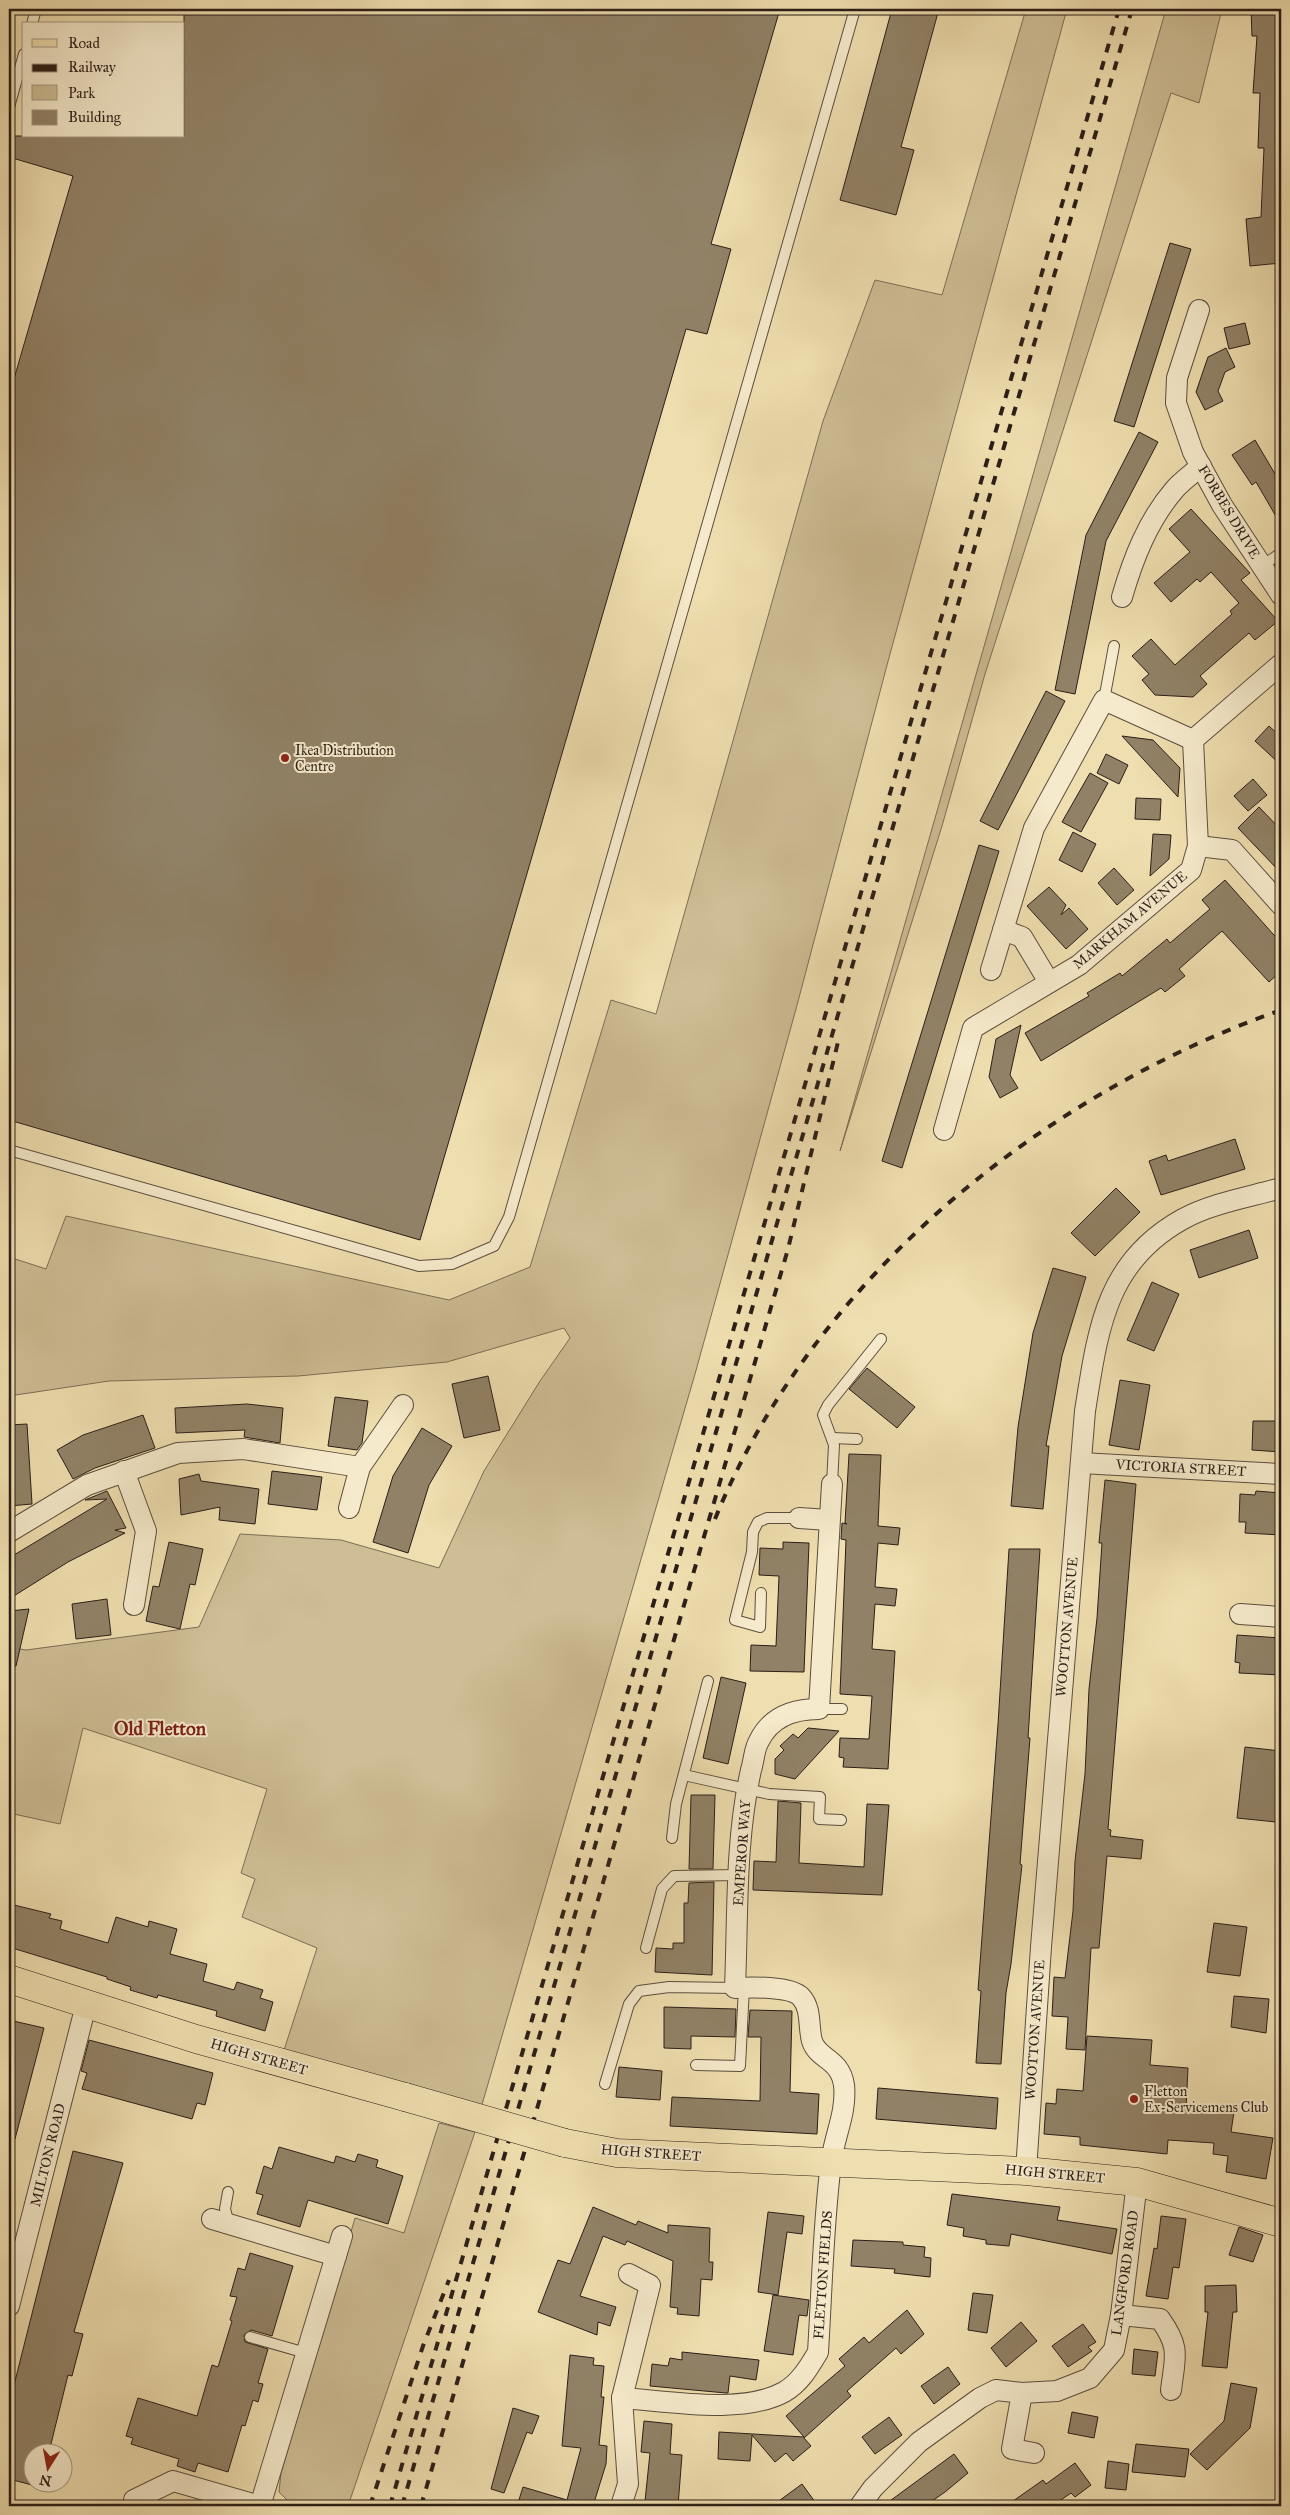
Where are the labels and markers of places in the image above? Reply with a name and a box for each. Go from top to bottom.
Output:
place label: Ikea Distribution Centre [295,742,394,775]
marker: Ikea Distribution Centre [279,752,291,764]
place label: Fletton Ex-Servicemens Club [1144,2083,1269,2116]
marker: Fletton Ex-Servicemens Club [1128,2093,1140,2105]

